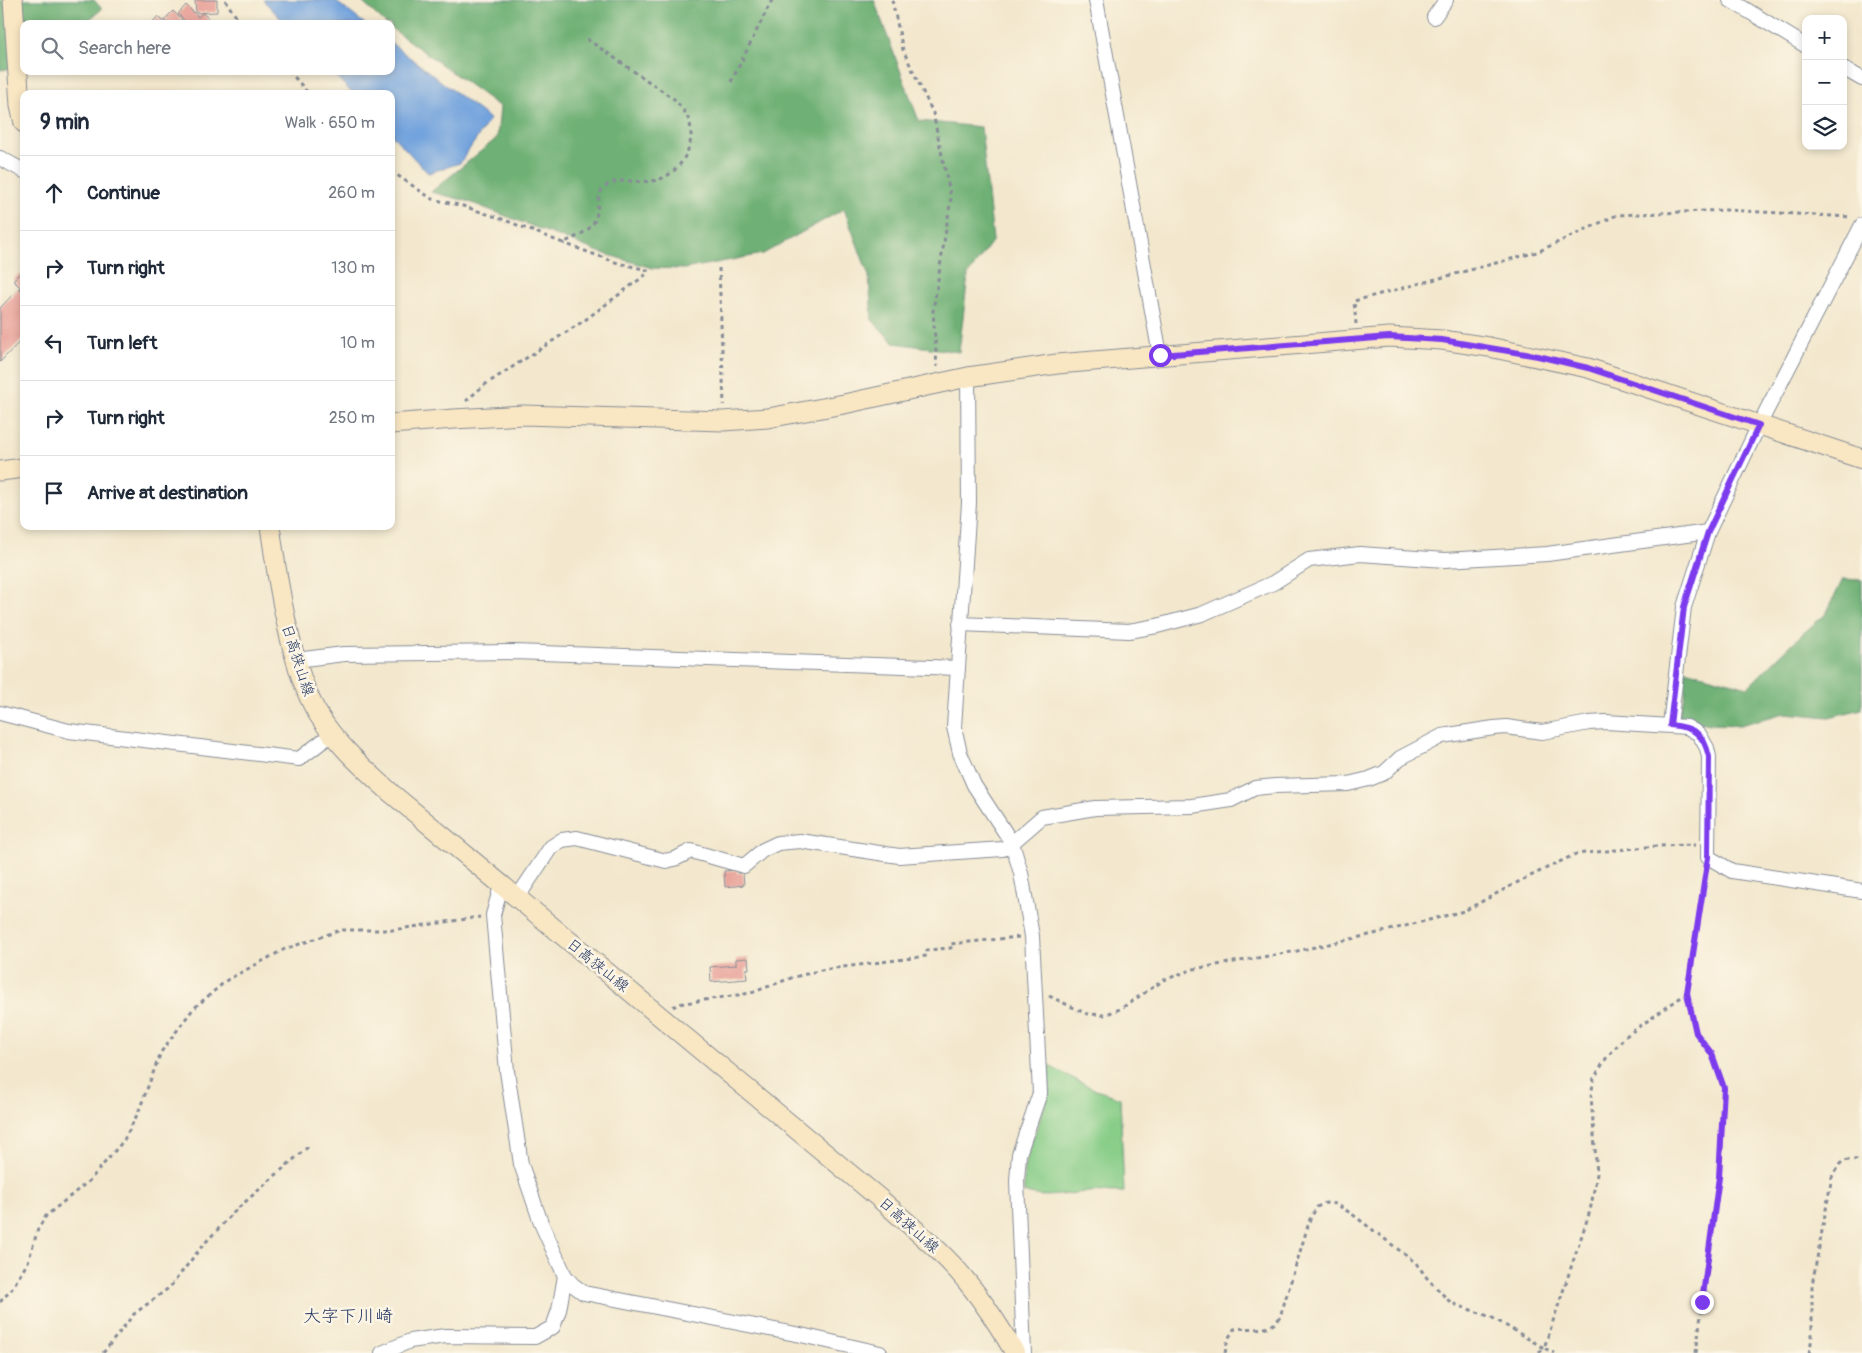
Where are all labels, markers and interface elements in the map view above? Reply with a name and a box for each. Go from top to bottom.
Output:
map controls [1802,15,1847,150]
button: + [1802,15,1847,60]
search box [20,20,395,75]
icon: search [38,34,66,62]
text: Search here [78,36,171,60]
button: − [1802,60,1847,105]
button: layers [1802,105,1847,150]
text: 9 min [40,109,89,136]
text: Walk · 650 m [285,113,375,133]
icon: ahead [40,179,68,207]
text: Continue [87,181,160,205]
text: 260 m [328,183,375,203]
icon: right [40,254,68,282]
text: Turn right [87,256,165,280]
text: 130 m [331,258,375,278]
icon: left [40,329,68,357]
text: Turn left [87,331,157,355]
text: 10 m [340,333,375,353]
route start [1149,344,1172,367]
icon: right [40,404,68,432]
text: Turn right [87,406,165,430]
text: 250 m [329,408,375,428]
icon: arrive [40,479,68,507]
text: Arrive at destination [87,481,248,505]
street label: 日高狭山線 [277,622,318,699]
street label: 日高狭山線 [563,934,633,996]
street label: 日高狭山線 [874,1193,943,1258]
route end [1691,1291,1714,1314]
district label: 大字下川崎 [303,1305,393,1328]

